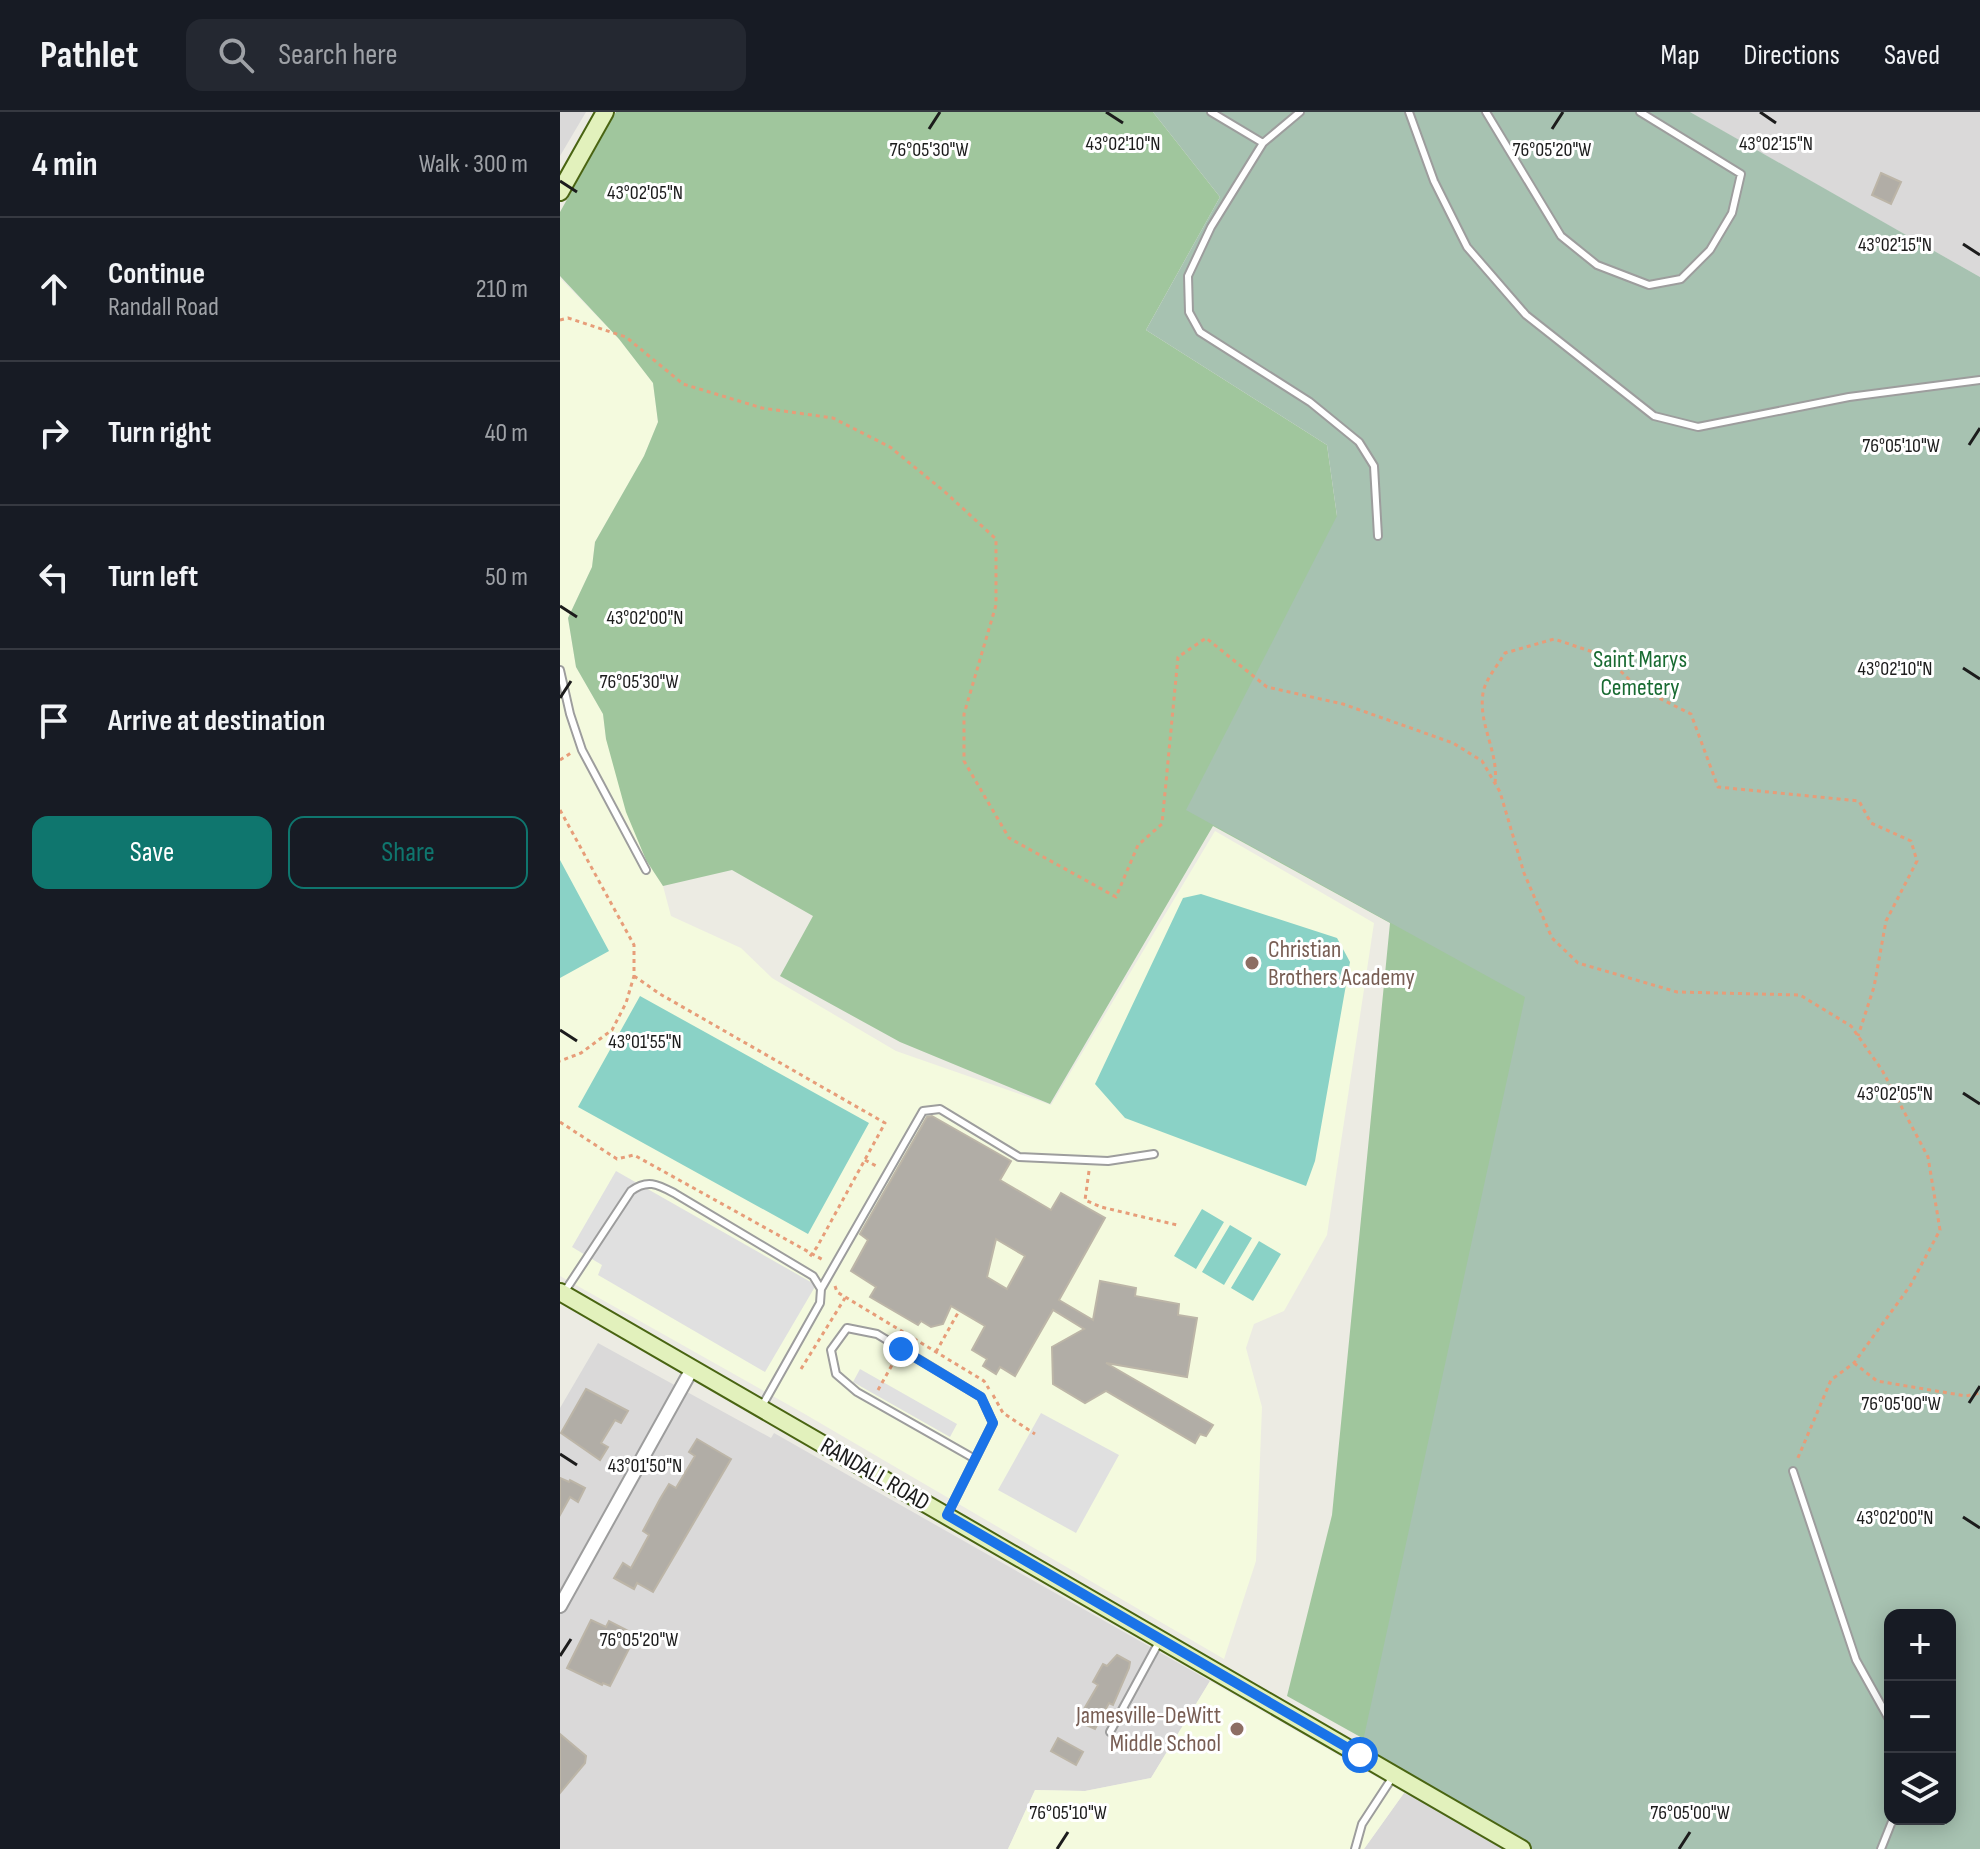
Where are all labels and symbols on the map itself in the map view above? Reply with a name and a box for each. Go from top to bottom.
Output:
text: 43°02'10"N [1085,132,1161,156]
text: 43°02'15"N [1739,132,1813,156]
text: 76°05'30"W [890,138,968,162]
text: 76°05'20"W [1513,138,1591,162]
text: 43°02'05"N [607,181,683,205]
text: 43°02'15"N [1858,233,1932,257]
text: 76°05'10"W [1862,434,1940,458]
text: 43°02'00"N [607,606,683,630]
park label: Saint Marys Cemetery [1593,645,1687,702]
text: 43°02'10"N [1857,657,1933,681]
text: 76°05'30"W [600,670,678,694]
place label: Christian Brothers Academy [1268,935,1415,992]
marker: Christian Brothers Academy [1243,954,1261,972]
text: 43°01'55"N [608,1030,682,1054]
text: 43°02'05"N [1857,1082,1933,1106]
route end [883,1331,919,1367]
text: 76°05'00"W [1861,1392,1941,1416]
street label: RANDALL ROAD [815,1431,935,1517]
text: 43°01'50"N [608,1454,682,1478]
text: 43°02'00"N [1857,1506,1933,1530]
text: 76°05'20"W [600,1628,678,1652]
place label: Jamesville-DeWitt Middle School [1075,1701,1221,1758]
marker: Jamesville-DeWitt Middle School [1228,1720,1246,1738]
route start [1342,1737,1378,1773]
text: 76°05'10"W [1029,1801,1107,1825]
text: 76°05'00"W [1650,1801,1730,1825]

